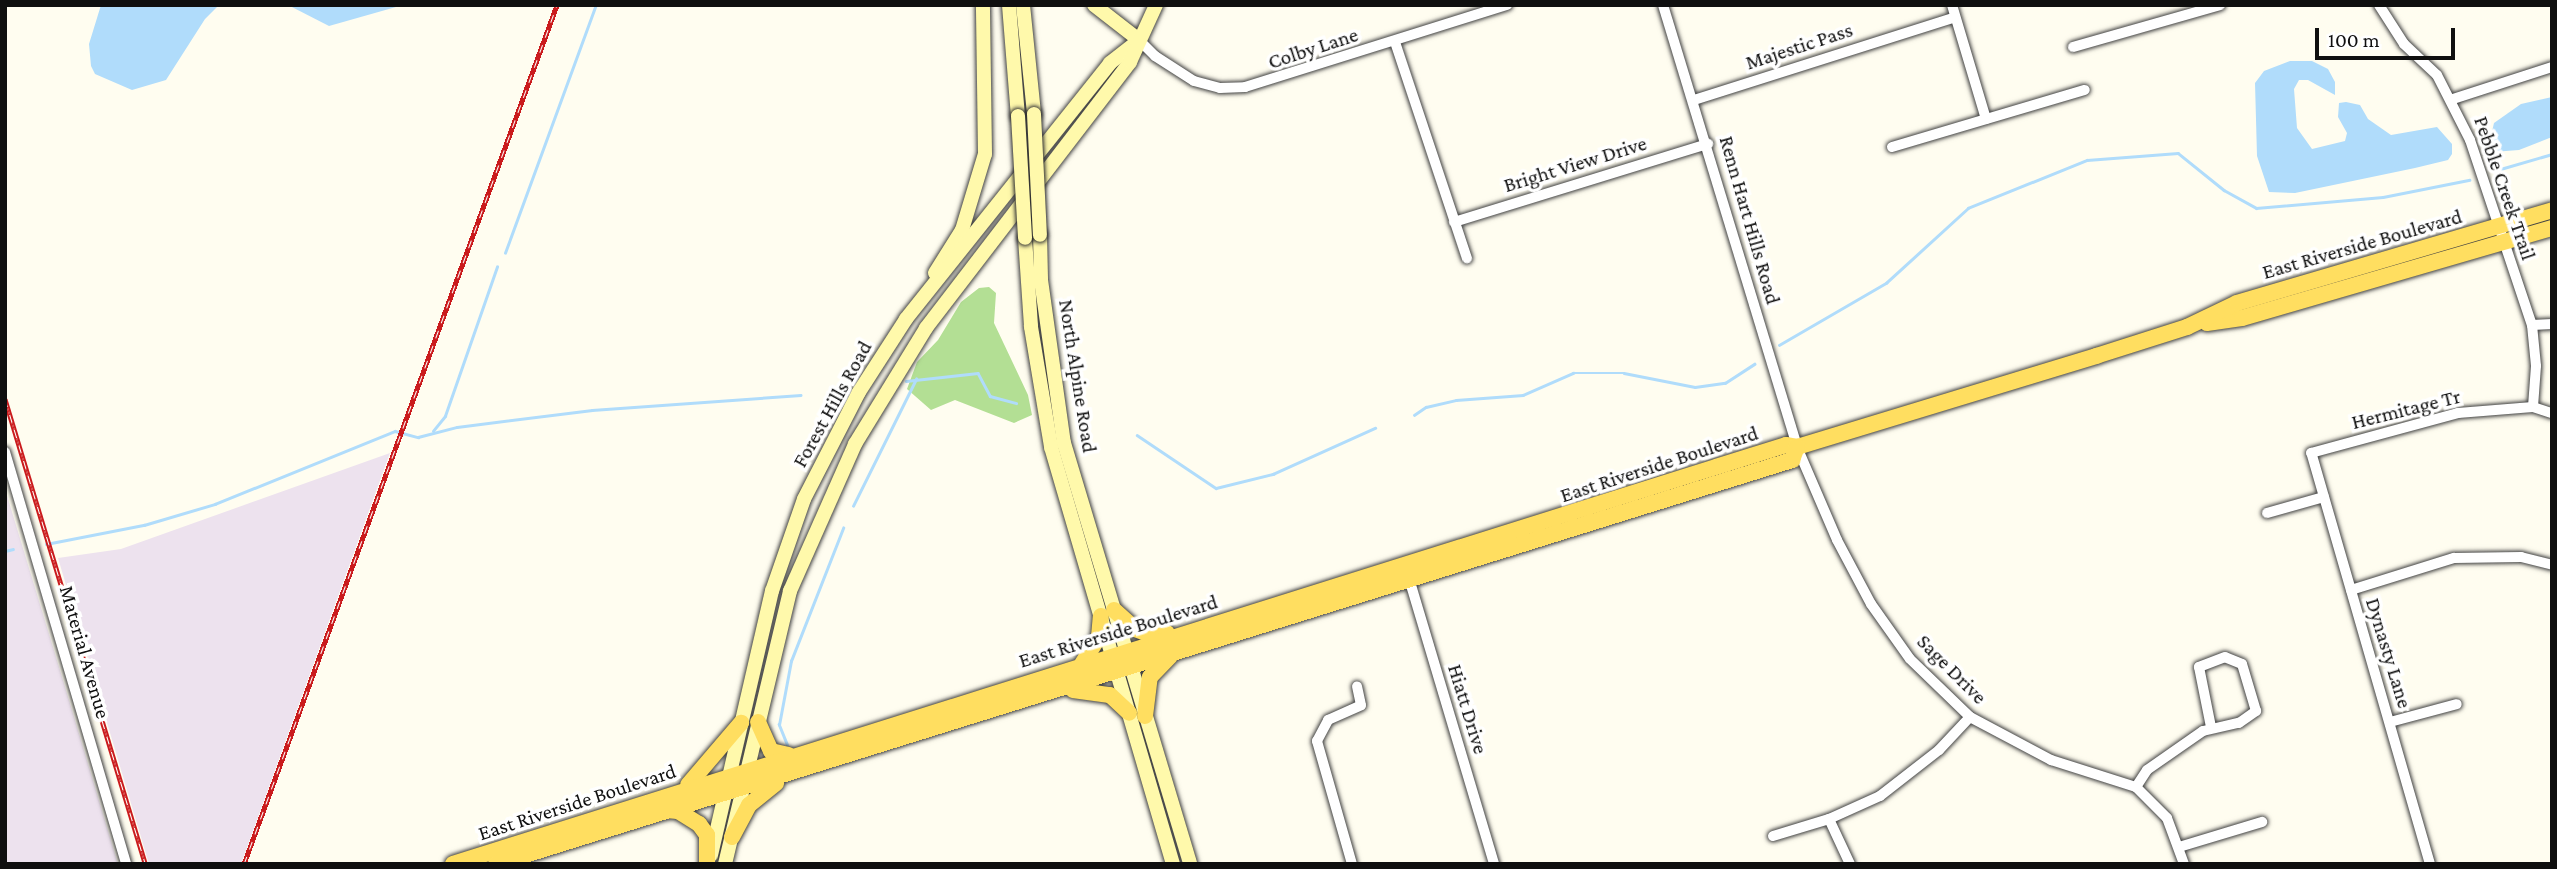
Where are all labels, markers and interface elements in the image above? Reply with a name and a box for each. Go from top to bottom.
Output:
scale bar [2319,14,2459,58]
street label: Majestic Pass [1742,17,1856,75]
street label: Colby Lane [1265,22,1361,74]
text: 100 m [2328,28,2380,52]
street label: Pebble Creek Trail [2469,113,2541,263]
street label: Bright View Drive [1500,130,1650,198]
street label: Renn Hart Hills Road [1714,133,1786,307]
street label: East Riverside Boulevard [2259,203,2465,285]
street label: North Alpine Road [1053,298,1103,454]
street label: Forest Hills Road [787,336,877,472]
street label: Hermitage Tr [2349,383,2463,435]
street label: East Riverside Boulevard [1557,420,1761,508]
street label: Material Avenue [54,583,116,721]
street label: East Riverside Boulevard [1016,589,1220,673]
street label: Dynasty Lane [2360,595,2418,711]
street label: Sage Drive [1912,629,1992,709]
street label: Hiatt Drive [1442,661,1494,757]
street label: East Riverside Boulevard [475,758,679,846]

